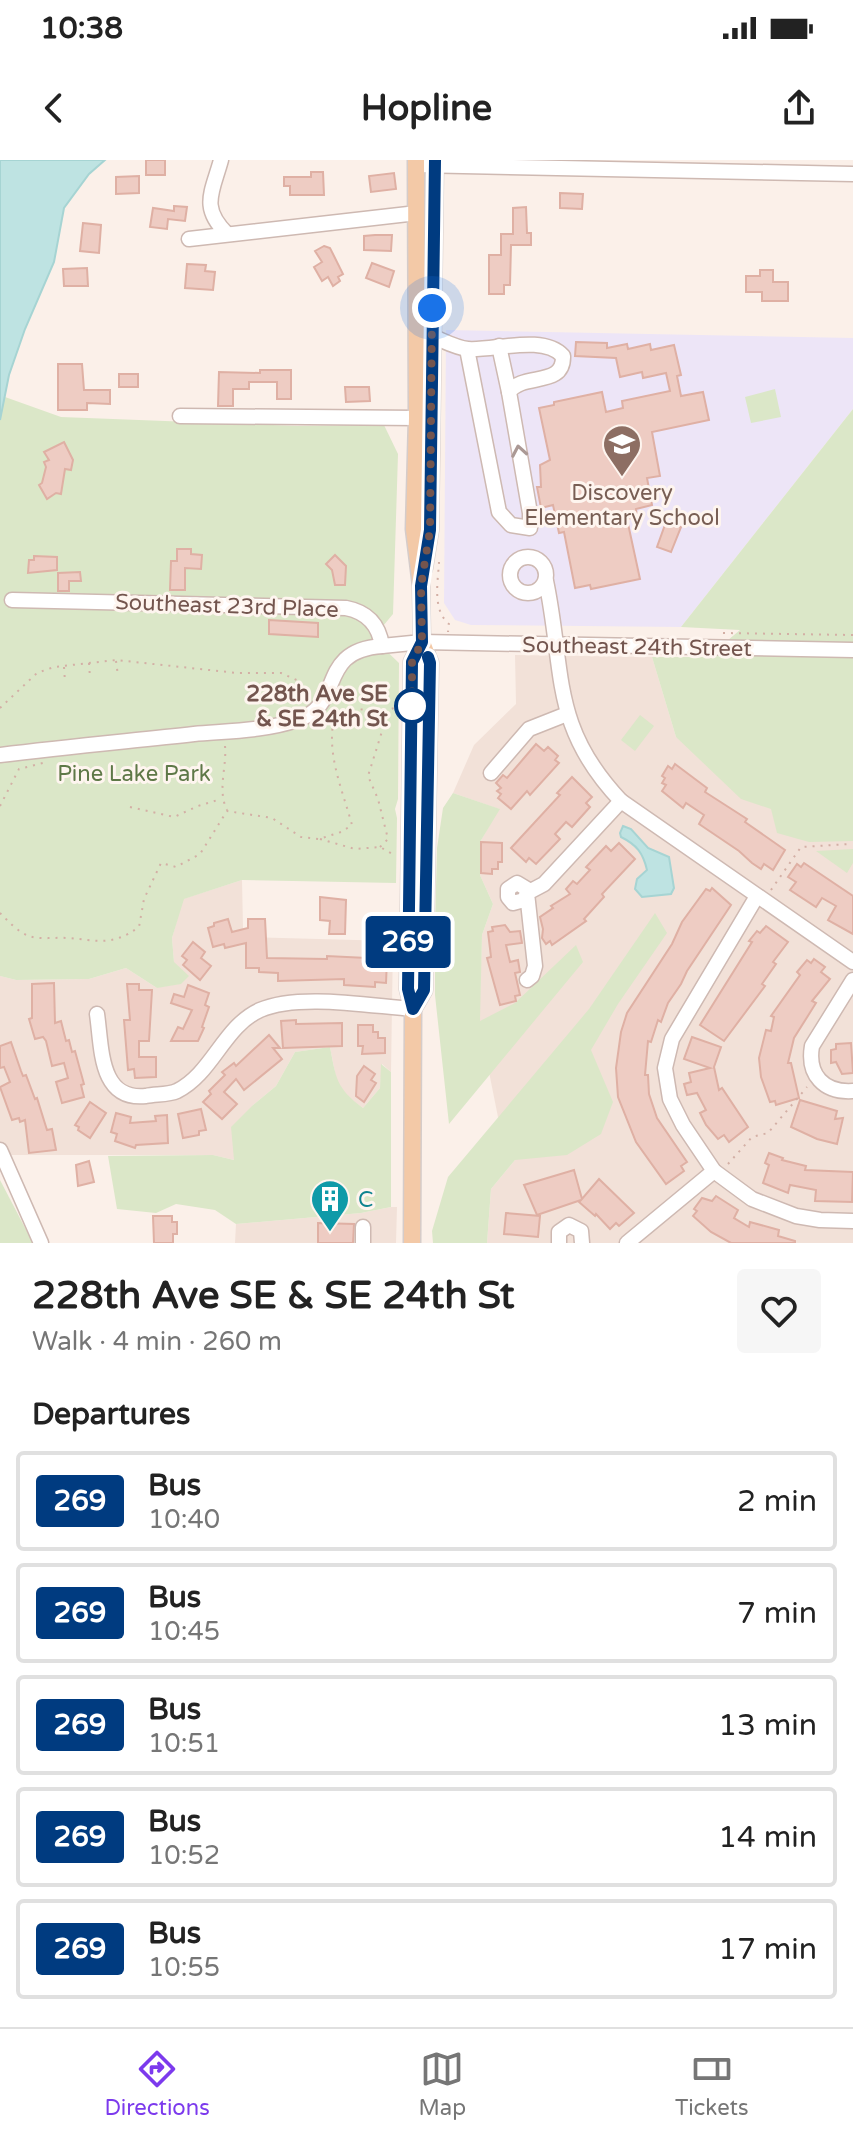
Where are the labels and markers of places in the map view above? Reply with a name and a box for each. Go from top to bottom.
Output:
school or university icon: Discovery Elementary School [601,423,643,478]
place label: Discovery Elementary School [524,480,720,531]
place label: 228th Ave SE & SE 24th St [246,681,389,732]
marker: 228th Ave SE & SE 24th St [395,689,429,723]
building icon: C [309,1178,351,1233]
place label: C [358,1187,373,1213]

